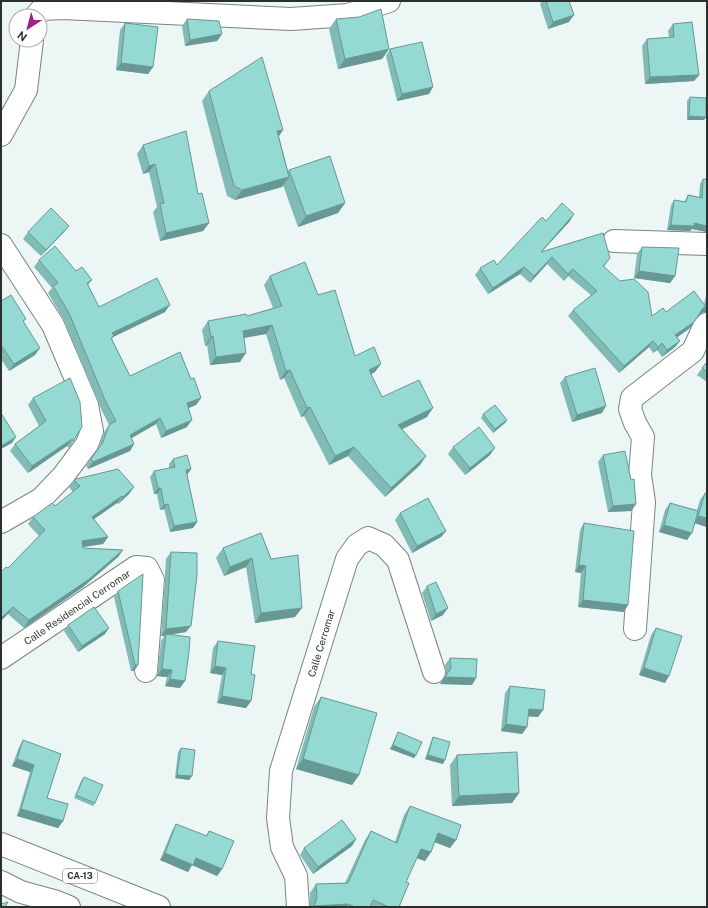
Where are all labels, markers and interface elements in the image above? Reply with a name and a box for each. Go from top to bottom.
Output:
north arrow [8,8,48,48]
text: N [15,29,29,43]
street label: Calle Residencial Cerromar [21,567,133,647]
street label: Calle Cerromar [305,608,337,678]
road number: CA-13 [63,869,97,883]

